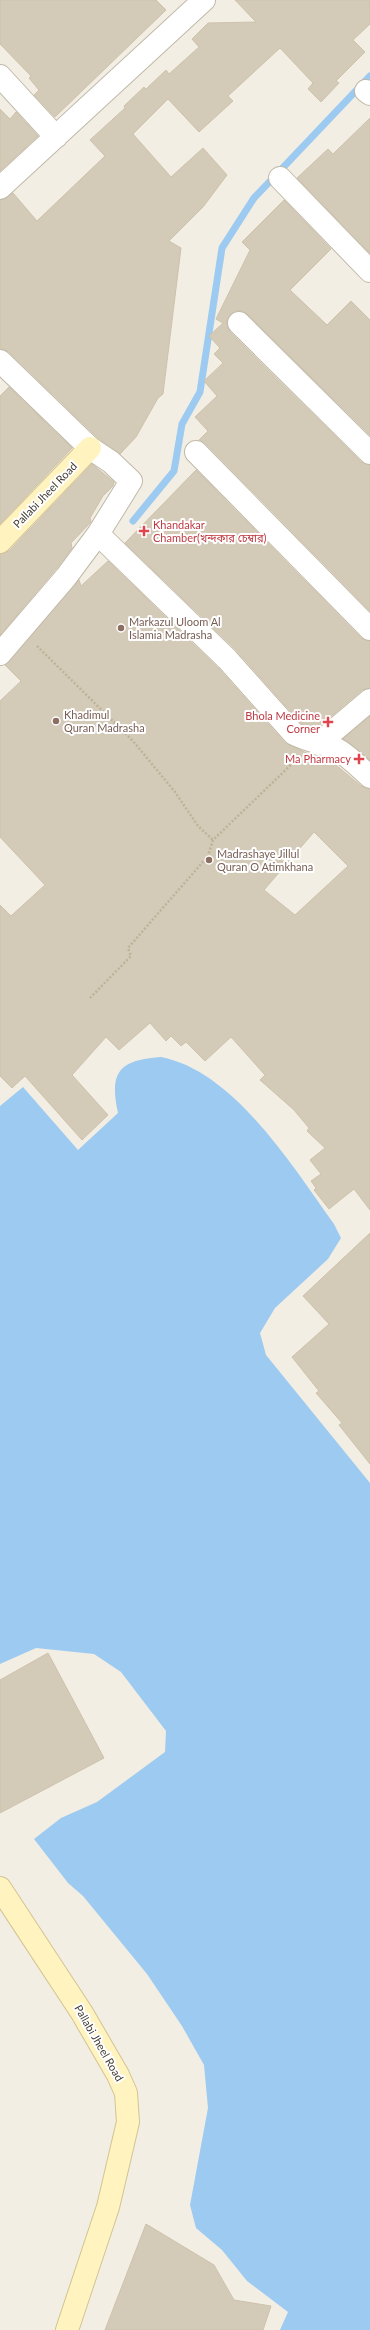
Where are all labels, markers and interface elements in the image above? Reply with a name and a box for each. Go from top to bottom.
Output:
street label: Pallabi Jheel Road [10,459,79,530]
place label: Khandakar Chamber(খন্দকার চেম্বার) [153,518,267,544]
marker: Khandakar Chamber(খন্দকার চেম্বার) [138,525,150,537]
place label: Markazul Uloom Al Islamia Madrasha [129,615,221,641]
marker: Markazul Uloom Al Islamia Madrasha [116,623,126,633]
place label: Khadimul Quran Madrasha [64,708,145,734]
place label: Bhola Medicine Corner [245,709,320,735]
marker: Khadimul Quran Madrasha [51,716,61,726]
marker: Bhola Medicine Corner [323,717,333,727]
place label: Ma Pharmacy [285,752,351,765]
marker: Ma Pharmacy [354,754,364,764]
place label: Madrashaye Jillul Quran O Atimkhana [217,847,313,873]
marker: Madrashaye Jillul Quran O Atimkhana [204,855,214,865]
street label: Pallabi Jheel Road [72,2002,127,2083]

